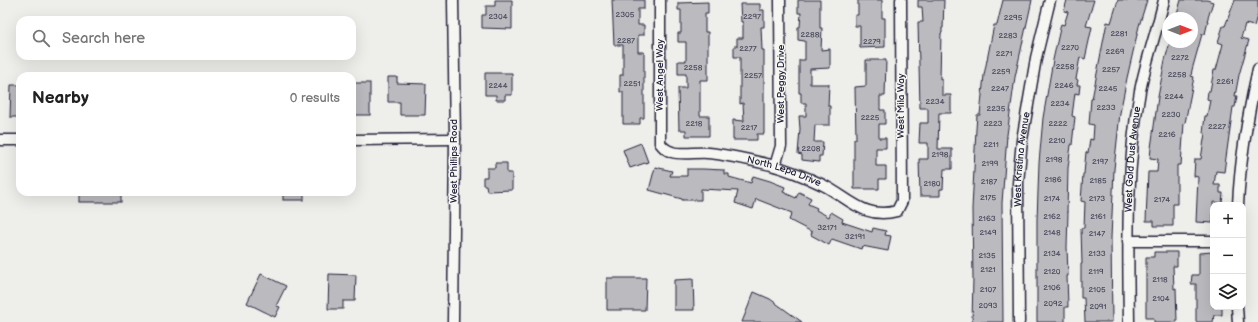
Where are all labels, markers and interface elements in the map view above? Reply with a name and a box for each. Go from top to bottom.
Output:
house number: 2305 [616,10,635,19]
house number: 2304 [488,12,508,21]
house number: 2297 [743,12,761,21]
north arrow [1162,12,1198,48]
house number: 2295 [1004,13,1023,22]
search box [16,16,356,60]
icon: search [30,27,52,49]
text: Search here [62,29,145,48]
house number: 2281 [1110,29,1128,38]
house number: 2288 [801,30,820,39]
house number: 2283 [998,31,1018,40]
house number: 2287 [617,36,635,45]
house number: 2279 [863,37,881,46]
street label: West Angel Way [654,39,666,111]
house number: 2270 [1061,43,1079,52]
house number: 2277 [739,44,757,53]
street label: West Peggy Drive [775,45,787,123]
house number: 2269 [1106,47,1125,56]
house number: 2271 [996,49,1012,58]
house number: 2272 [1171,53,1189,62]
house number: 2258 [1056,62,1075,71]
house number: 2258 [684,63,703,72]
house number: 2257 [1102,65,1120,74]
house number: 2259 [992,67,1011,76]
house number: 2258 [1168,70,1187,79]
house number: 2257 [744,71,762,80]
street label: West Mila Way [895,73,907,139]
house number: 2261 [1216,77,1234,86]
house number: 2251 [623,79,641,88]
house number: 2244 [488,81,508,90]
house number: 2246 [1054,81,1074,90]
house number: 2247 [991,84,1009,93]
house number: 2245 [1099,84,1118,93]
text: Nearby [32,88,89,108]
text: 0 results [290,90,340,106]
house number: 2244 [1164,92,1184,101]
house number: 2234 [925,97,945,106]
house number: 2234 [1050,99,1070,108]
house number: 2233 [1096,103,1116,112]
house number: 2235 [987,104,1006,113]
street label: West Gold Dust Avenue [1123,105,1143,212]
house number: 2230 [1162,110,1181,119]
street label: West Kristina Avenue [1012,111,1033,207]
house number: 2225 [861,113,880,122]
street label: West Phillips Road [448,119,460,203]
house number: 2218 [685,119,703,128]
house number: 2223 [984,119,1003,128]
house number: 2222 [1049,119,1068,128]
house number: 2227 [1208,122,1226,131]
house number: 2217 [741,123,757,132]
house number: 2216 [1158,130,1176,139]
house number: 2210 [1048,136,1066,145]
house number: 2211 [983,140,999,149]
house number: 2208 [802,144,821,153]
house number: 2198 [932,150,949,159]
street label: North Lepa Drive [746,154,823,189]
house number: 2198 [1046,155,1063,164]
house number: 2197 [1092,157,1108,166]
house number: 2199 [982,159,999,168]
house number: 2186 [1044,175,1062,184]
house number: 2185 [1090,176,1107,185]
house number: 2187 [981,177,997,186]
house number: 2180 [923,179,941,188]
house number: 2175 [980,193,997,202]
house number: 2174 [1044,194,1060,203]
house number: 2173 [1089,194,1105,203]
house number: 2174 [1154,195,1170,204]
map controls [1210,202,1246,310]
button: + [1210,202,1246,238]
house number: 2162 [1043,212,1061,221]
house number: 2161 [1090,212,1106,221]
house number: 2163 [978,214,996,223]
house number: 32171 [817,223,837,232]
house number: 2149 [979,228,997,237]
house number: 2148 [1043,228,1061,237]
house number: 2147 [1089,229,1105,238]
house number: 32191 [845,232,865,241]
button: − [1210,238,1246,274]
house number: 2134 [1043,249,1061,258]
house number: 2133 [1088,249,1106,258]
house number: 2135 [978,251,996,260]
house number: 2121 [980,265,996,274]
house number: 2120 [1043,267,1061,276]
house number: 2119 [1088,267,1104,276]
button: layers [1210,274,1246,310]
house number: 2118 [1152,275,1168,284]
house number: 2106 [1043,283,1061,292]
house number: 2107 [980,285,996,294]
house number: 2105 [1089,285,1106,294]
house number: 2104 [1152,294,1170,303]
house number: 2092 [1044,299,1063,308]
house number: 2093 [979,301,998,310]
house number: 2091 [1089,302,1107,311]

